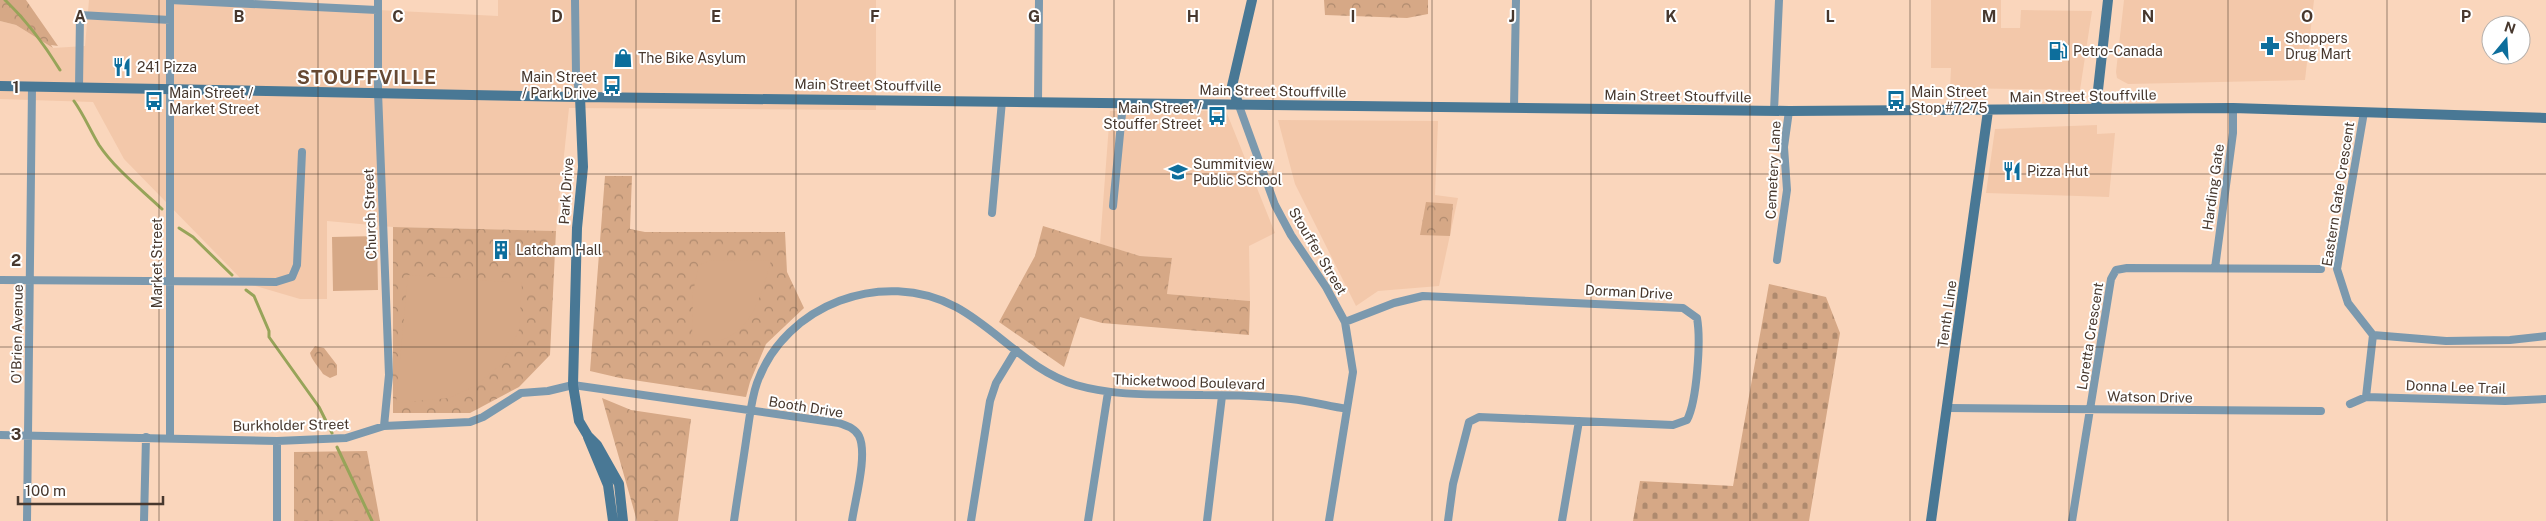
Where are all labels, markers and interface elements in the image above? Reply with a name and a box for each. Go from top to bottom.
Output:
text: A [74,7,86,26]
text: B [234,7,245,26]
text: C [392,7,404,26]
text: D [551,7,563,26]
text: E [711,7,721,26]
text: F [870,7,880,26]
text: G [1028,7,1040,26]
text: H [1187,7,1199,26]
text: I [1351,7,1355,26]
text: J [1509,7,1515,26]
text: K [1665,7,1677,26]
text: L [1825,7,1835,26]
text: M [1982,7,1996,26]
text: N [2142,7,2154,26]
text: O [2301,7,2313,26]
text: P [2461,7,2471,26]
north arrow [2481,15,2531,65]
text: N [2502,18,2518,37]
place label: Shoppers Drug Mart [2285,30,2351,62]
pharmacy icon: Shoppers Drug Mart [2259,35,2281,57]
fuel station icon: Petro-Canada [2047,40,2069,62]
place label: Petro-Canada [2073,43,2163,59]
shop icon: The Bike Asylum [612,47,634,69]
place label: The Bike Asylum [638,50,746,66]
restaurant icon: 241 Pizza [111,56,133,78]
place label: 241 Pizza [137,59,197,75]
district label: STOUFFVILLE [297,66,437,88]
place label: Main Street / Park Drive [521,69,597,101]
bus stop icon: Main Street / Park Drive [601,74,623,96]
street label: Main Street Stouffville [794,76,942,94]
text: 1 [13,78,19,97]
street label: Main Street Stouffville [1199,82,1347,100]
place label: Main Street Stop #7275 [1911,84,1988,116]
place label: Main Street / Market Street [169,85,259,117]
street label: Main Street Stouffville [1604,87,1752,105]
street label: Main Street Stouffville [2009,87,2157,105]
bus stop icon: Main Street Stop #7275 [1885,89,1907,111]
bus stop icon: Main Street / Market Street [143,90,165,112]
place label: Main Street / Stouffer Street [1103,100,1202,132]
bus stop icon: Main Street / Stouffer Street [1206,105,1228,127]
street label: Cemetery Lane [1762,120,1784,220]
street label: Eastern Gate Crescent [2319,121,2357,267]
street label: Harding Gate [2199,143,2227,231]
place label: Summitview Public School [1193,156,1282,188]
street label: Park Drive [556,157,576,225]
restaurant icon: Pizza Hut [2001,160,2023,182]
school or university icon: Summitview Public School [1167,161,1189,183]
place label: Pizza Hut [2027,163,2089,179]
street label: Church Street [360,168,380,260]
street label: Stouffer Street [1286,205,1350,297]
street label: Market Street [149,218,165,308]
building icon: Latcham Hall [490,239,512,261]
place label: Latcham Hall [516,242,602,258]
text: 2 [11,251,21,270]
street label: Tenth Line [1934,279,1960,349]
street label: Loretta Crescent [2074,281,2106,391]
street label: Dorman Drive [1585,282,1673,302]
street label: O'Brien Avenue [8,284,26,384]
street label: Thicketwood Boulevard [1113,371,1265,393]
street label: Donna Lee Trail [2406,377,2506,397]
street label: Watson Drive [2107,388,2193,406]
street label: Booth Drive [768,393,845,421]
street label: Burkholder Street [232,416,350,434]
text: 3 [11,425,21,444]
scale bar [18,474,162,506]
text: 100 m [25,482,66,499]

